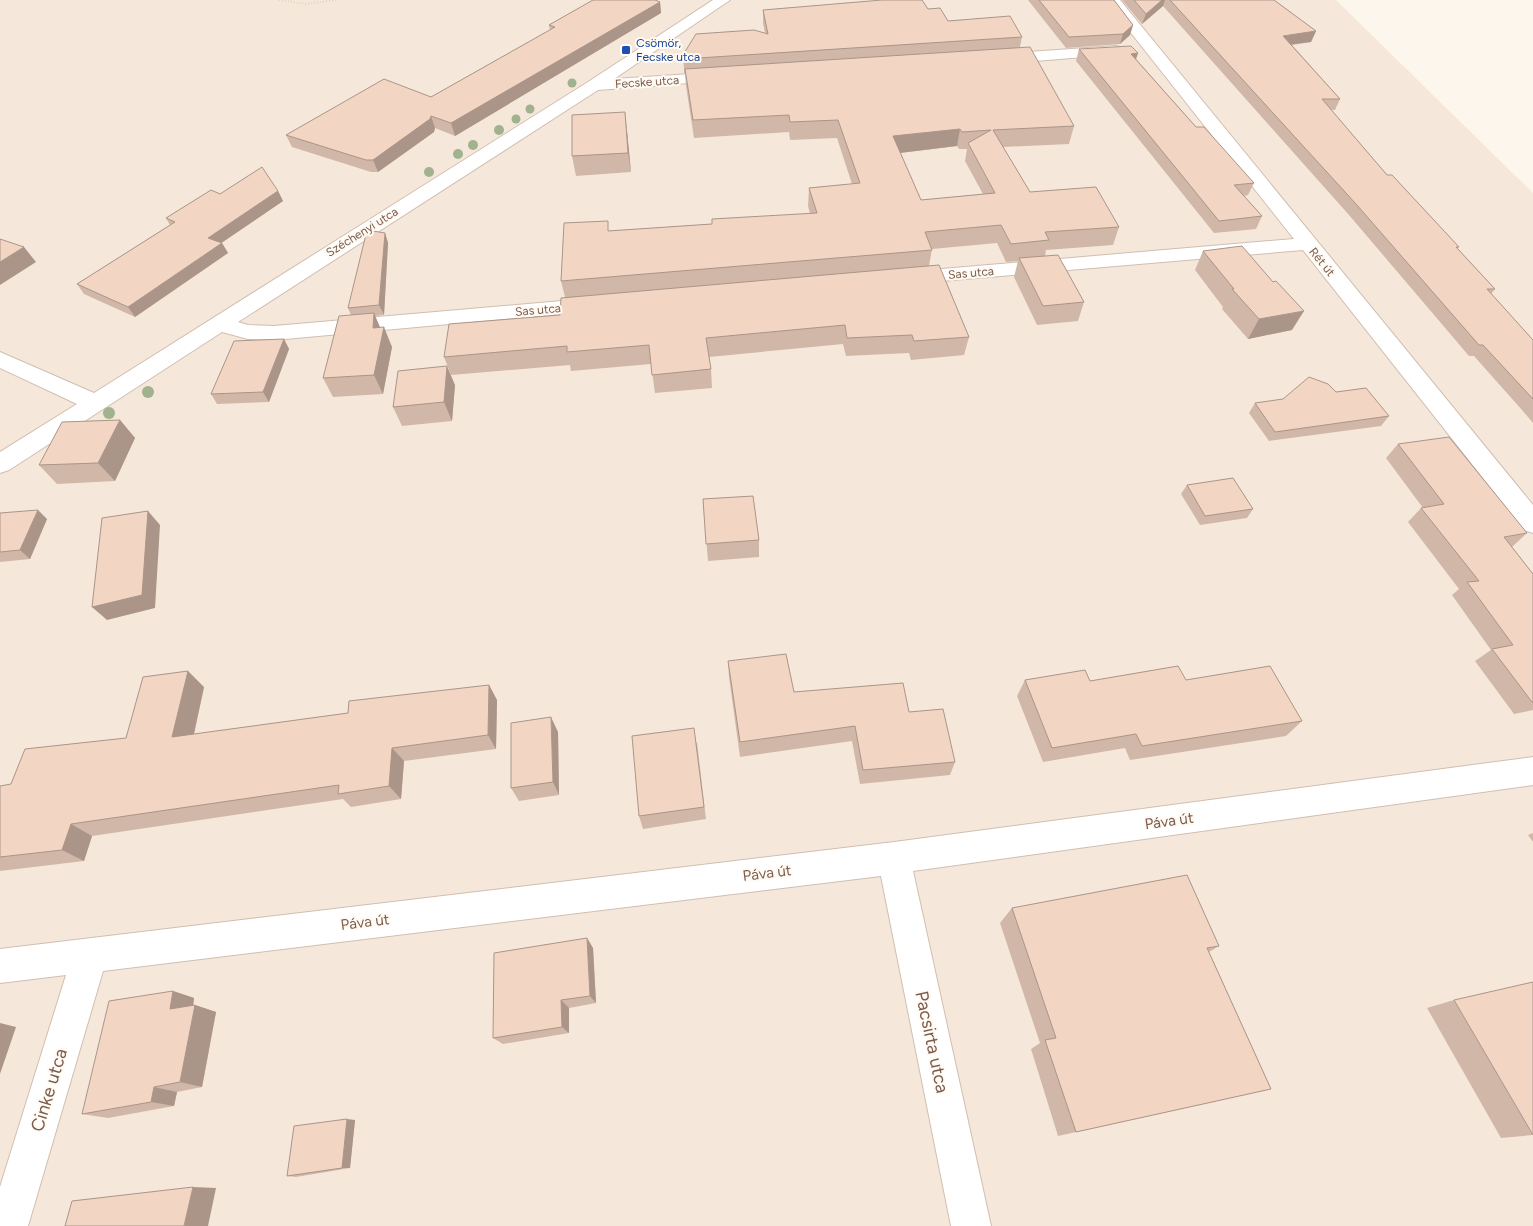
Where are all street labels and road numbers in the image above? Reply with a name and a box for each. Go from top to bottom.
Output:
street label: Fecske utca [615,73,679,91]
street label: Széchenyi utca [324,204,400,260]
street label: Rét út [1306,245,1338,280]
street label: Sas utca [948,264,994,282]
street label: Sas utca [515,301,561,319]
street label: Páva út [1143,809,1195,833]
street label: Páva út [742,861,793,885]
street label: Páva út [340,910,391,934]
street label: Pacsirta utca [910,989,954,1095]
street label: Cinke utca [26,1046,72,1134]

